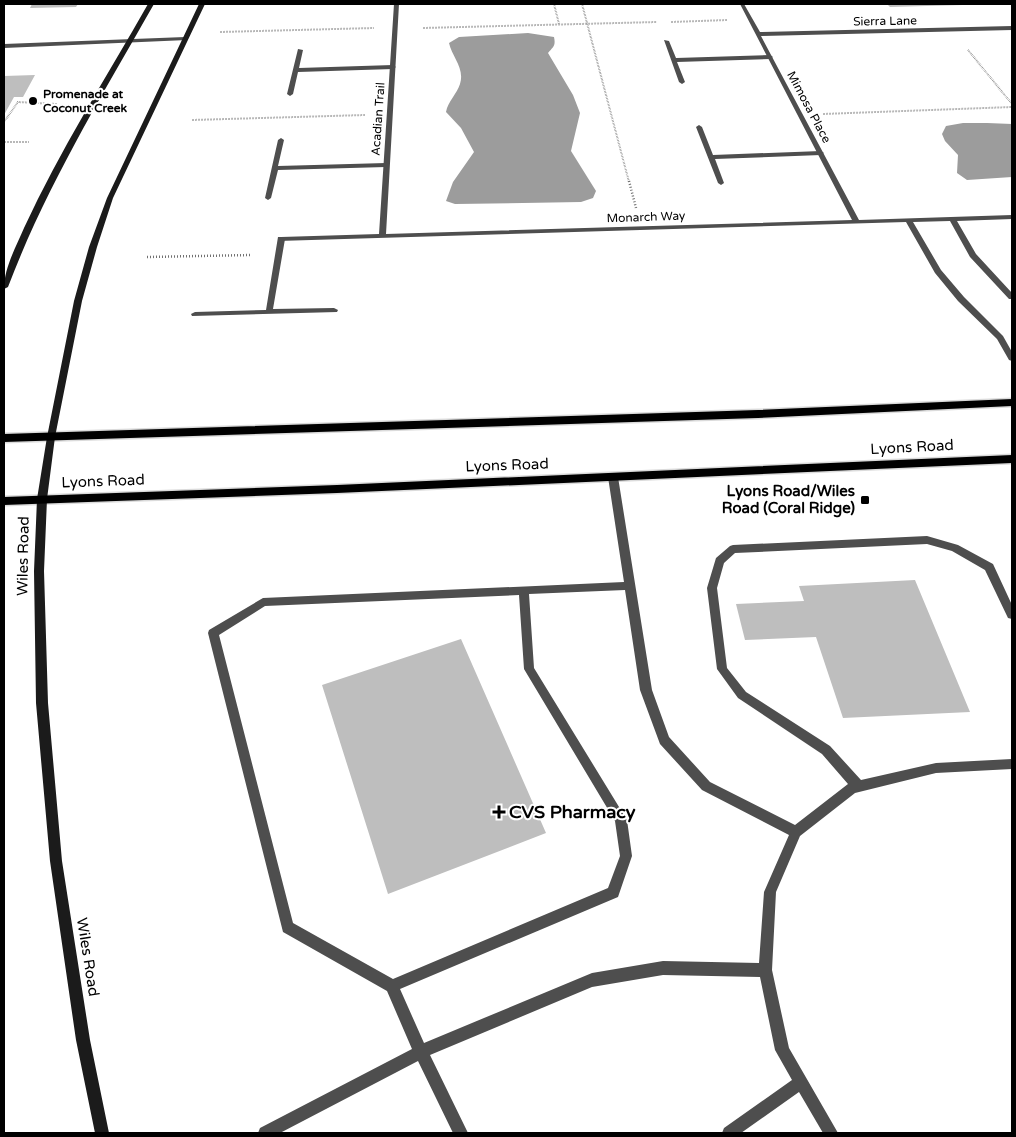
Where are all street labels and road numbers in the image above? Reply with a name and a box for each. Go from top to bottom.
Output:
street label: Sierra Lane [853,13,917,29]
street label: Mimosa Place [784,69,834,145]
street label: Acadian Trail [368,82,388,156]
street label: Monarch Way [606,209,686,225]
street label: Lyons Road [870,436,954,458]
street label: Lyons Road [465,455,549,475]
street label: Lyons Road [61,471,145,491]
street label: Wiles Road [13,516,33,596]
street label: Wiles Road [73,916,103,998]

